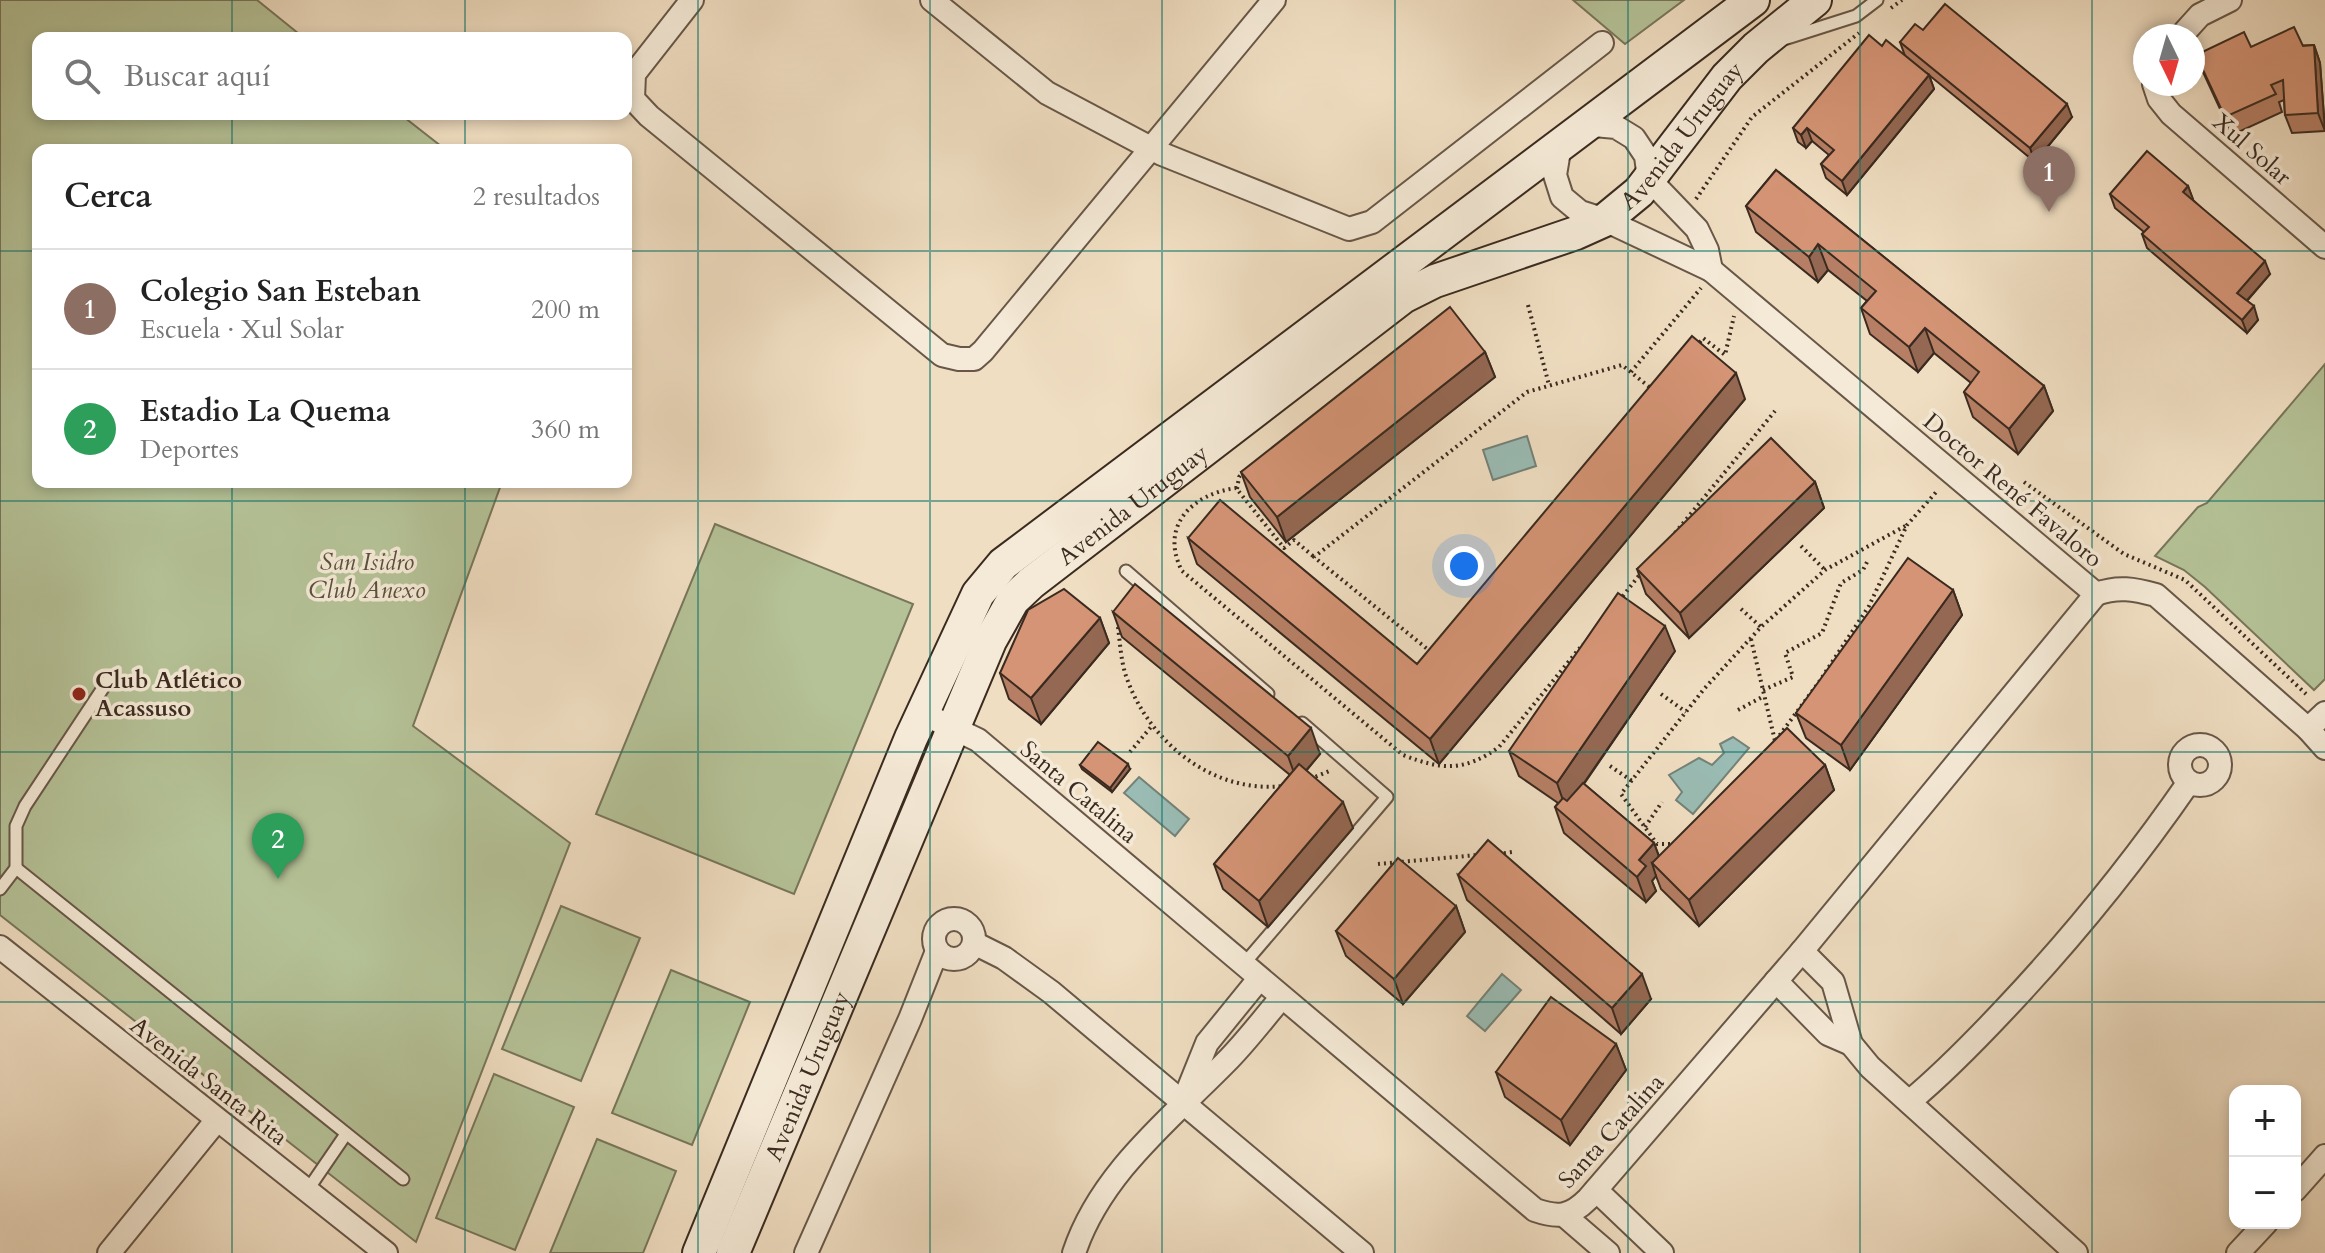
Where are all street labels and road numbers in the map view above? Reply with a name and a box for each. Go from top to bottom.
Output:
street label: Avenida Uruguay [1613,54,1751,218]
street label: Xul Solar [2205,106,2298,193]
street label: Doctor René Favaloro [1916,405,2110,575]
street label: Avenida Uruguay [1051,437,1215,573]
street label: Santa Catalina [1013,733,1145,852]
street label: Avenida Uruguay [757,986,858,1166]
street label: Avenida Santa Rita [123,1009,295,1154]
street label: Santa Catalina [1551,1066,1672,1196]

